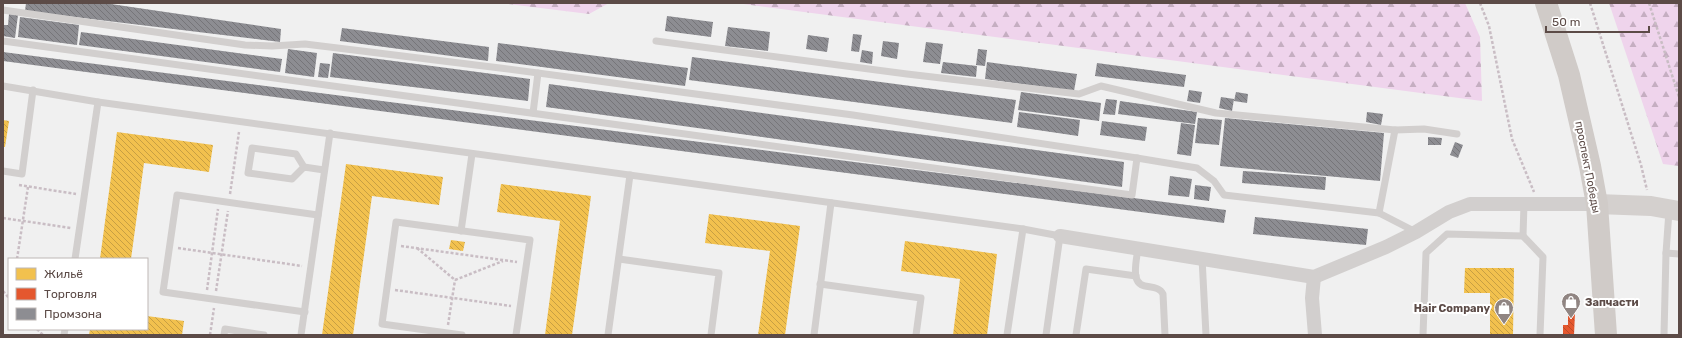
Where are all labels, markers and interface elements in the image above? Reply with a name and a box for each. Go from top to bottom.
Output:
scale bar [1546,8,1649,34]
text: 50 m [1552,15,1580,29]
street label: проспект Победы [1572,120,1603,214]
legend [8,258,148,330]
text: Жильё [44,267,83,281]
text: Торговля [44,287,97,301]
shop icon: Запчасти [1560,291,1582,319]
place label: Запчасти [1585,296,1639,309]
shop icon: Hair Company [1493,297,1515,325]
place label: Hair Company [1414,302,1490,315]
text: Промзона [44,307,102,321]

